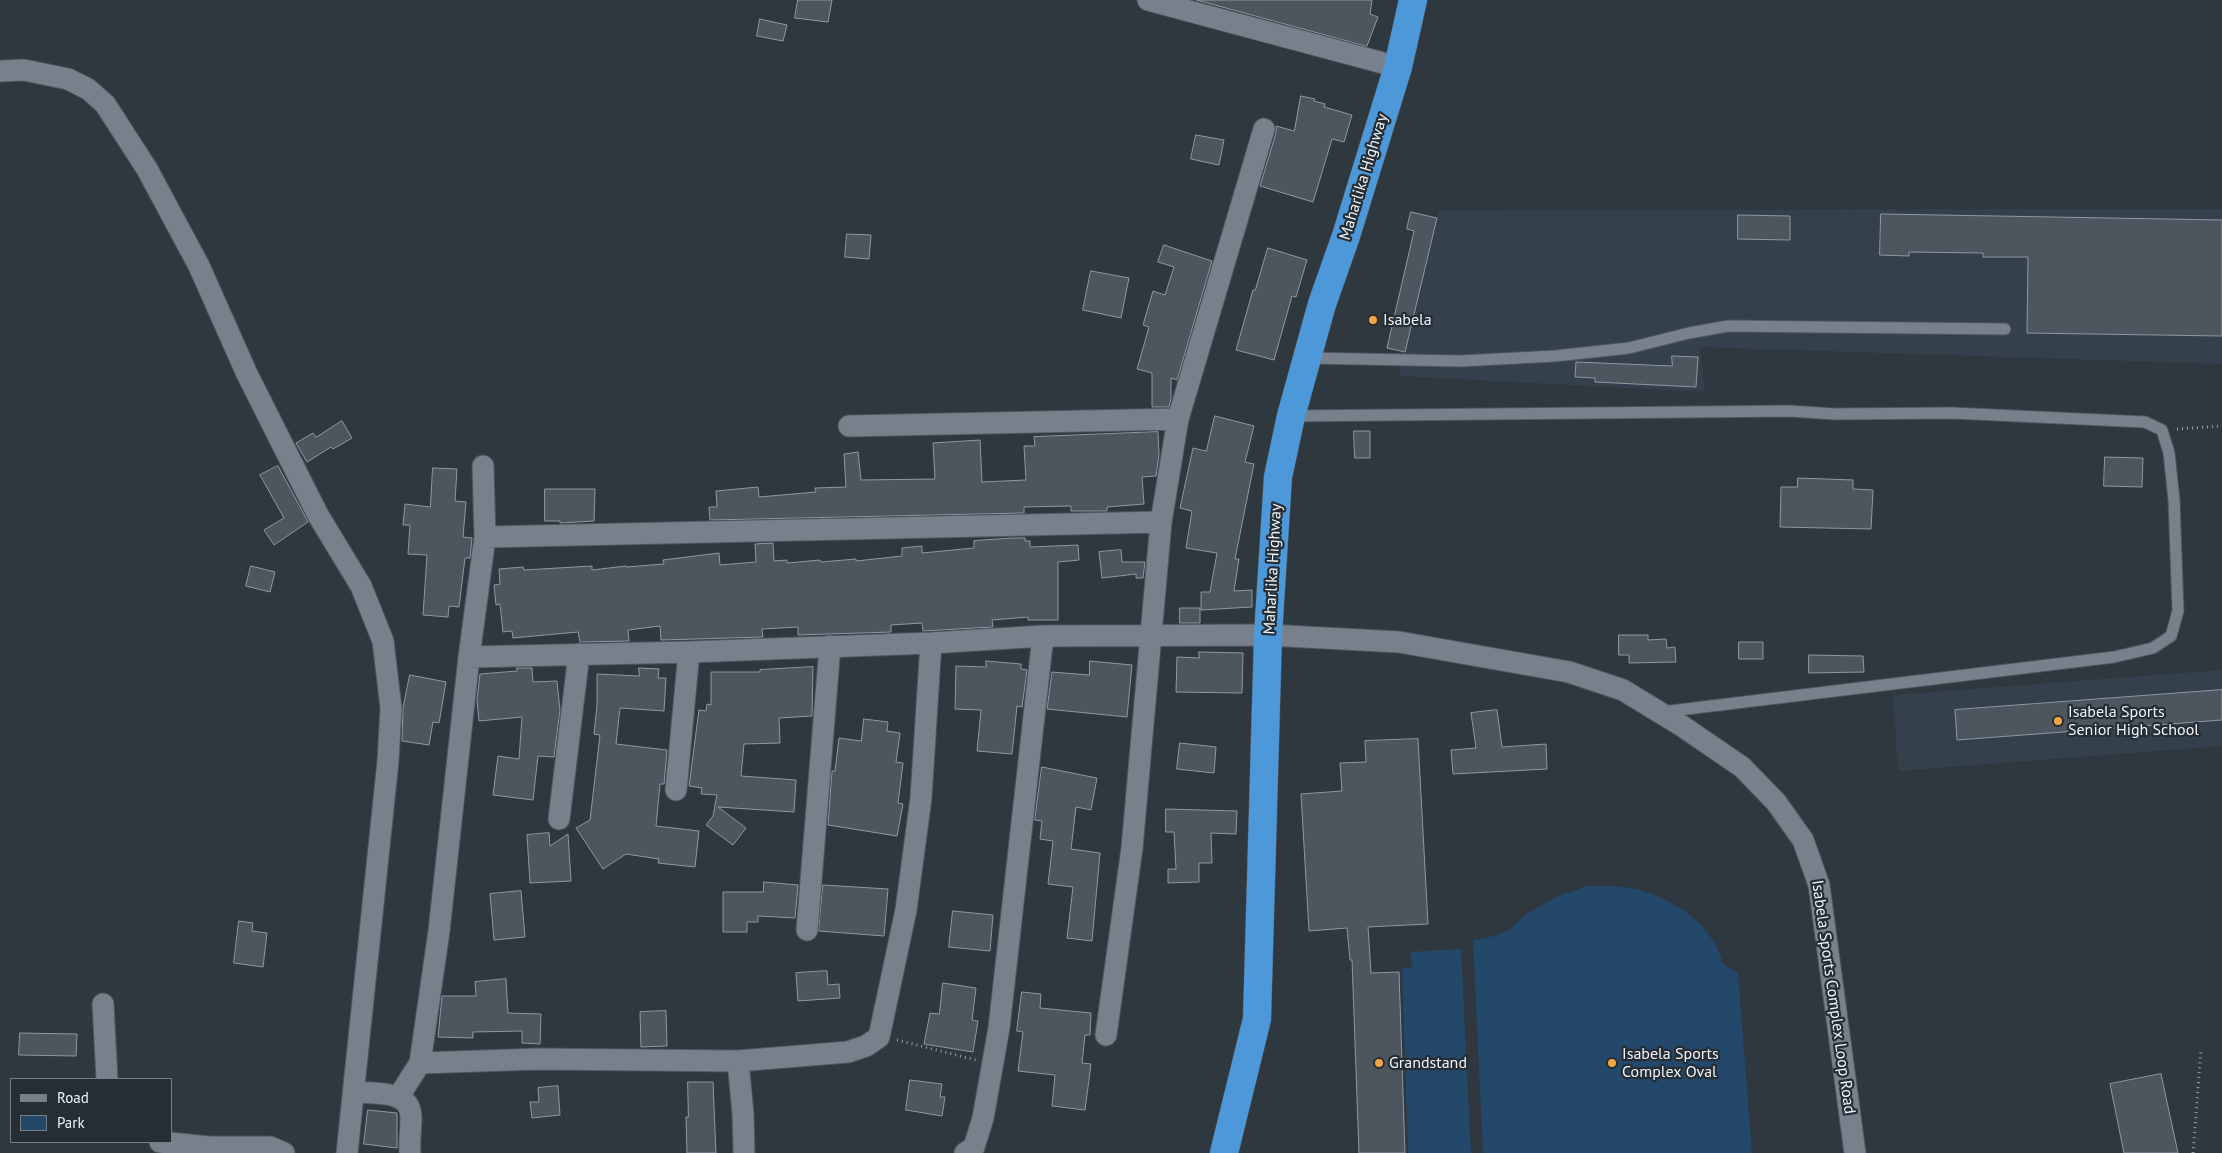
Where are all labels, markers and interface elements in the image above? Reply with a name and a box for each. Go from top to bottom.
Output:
street label: Maharlika Highway [1336,112,1392,242]
place label: Isabela [1383,310,1432,330]
marker: Isabela [1367,314,1379,326]
street label: Maharlika Highway [1260,503,1286,635]
place label: Isabela Sports Senior High School [2068,702,2199,740]
marker: Isabela Sports Senior High School [2052,715,2064,727]
street label: Isabela Sports Complex Loop Road [1807,879,1859,1115]
place label: Isabela Sports Complex Oval [1622,1044,1719,1082]
place label: Grandstand [1389,1053,1467,1073]
marker: Grandstand [1373,1057,1385,1069]
marker: Isabela Sports Complex Oval [1606,1057,1618,1069]
legend [10,1078,172,1143]
text: Road [57,1088,89,1107]
text: Park [57,1113,85,1132]

